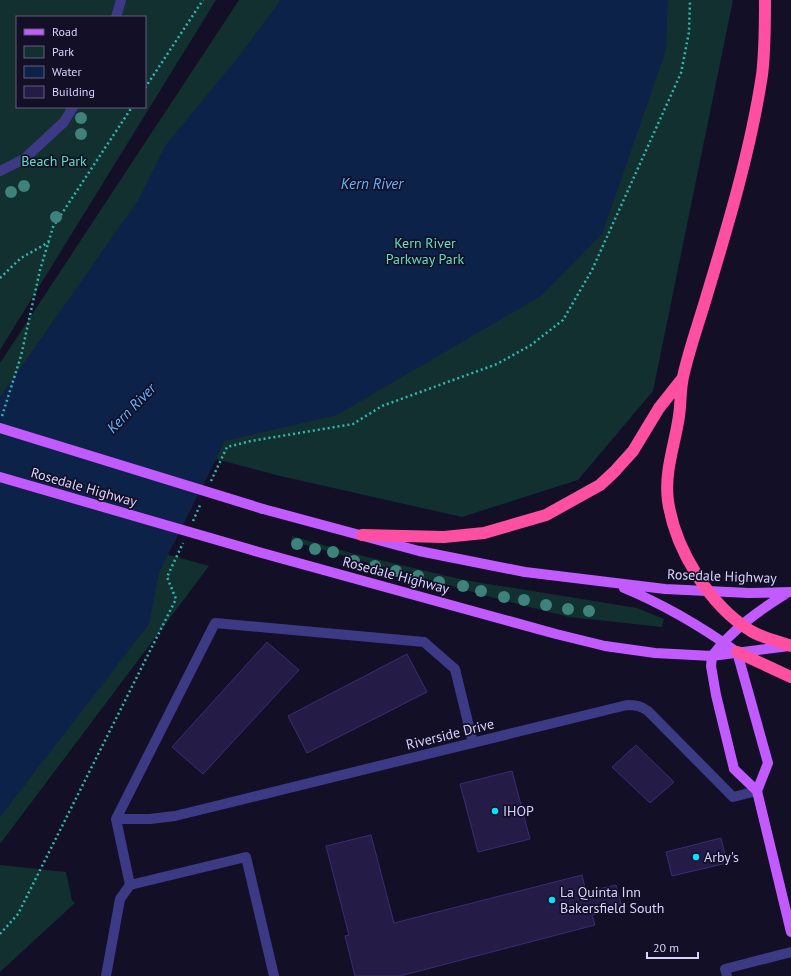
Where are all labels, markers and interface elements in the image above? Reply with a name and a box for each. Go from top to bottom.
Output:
legend [16,16,146,108]
text: Road [52,24,77,39]
text: Park [52,44,74,59]
text: Water [52,64,82,79]
text: Building [52,84,95,99]
park label: Beach Park [21,152,87,170]
water label: Kern River [341,174,404,193]
park label: Kern River Parkway Park [386,234,465,268]
water label: Kern River [102,378,160,437]
street label: Rosedale Highway [29,463,140,511]
street label: Rosedale Highway [341,552,452,598]
street label: Rosedale Highway [667,565,778,587]
street label: Riverside Drive [404,714,496,754]
place label: IHOP [503,802,534,820]
marker: IHOP [490,806,500,816]
place label: Arby's [704,848,739,866]
marker: Arby's [691,852,701,862]
place label: La Quinta Inn Bakersfield South [560,883,664,917]
marker: La Quinta Inn Bakersfield South [547,895,557,905]
scale bar [647,934,698,960]
text: 20 m [653,940,679,955]

